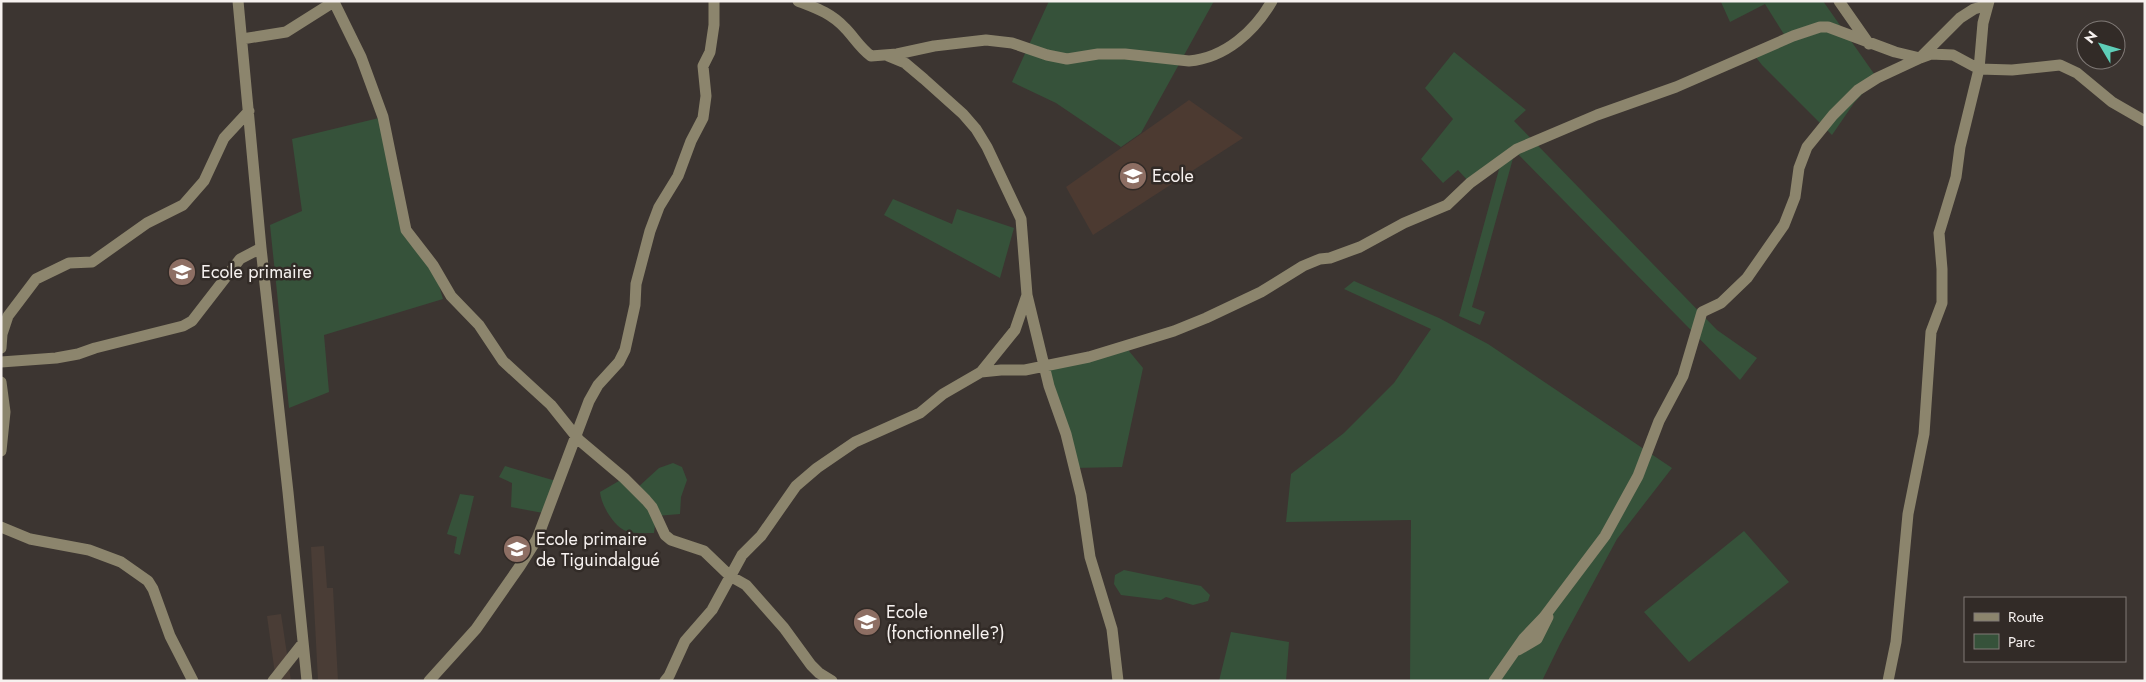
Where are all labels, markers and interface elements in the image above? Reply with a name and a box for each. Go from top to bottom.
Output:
north arrow [2076,20,2126,70]
text: N [2079,26,2102,48]
school or university icon: Ecole [1118,161,1148,191]
place label: Ecole [1152,163,1194,189]
school or university icon: Ecole primaire [167,257,197,287]
place label: Ecole primaire [201,259,312,285]
place label: Ecole primaire de Tiguindalgué [536,526,660,573]
school or university icon: Ecole primaire de Tiguindalgué [502,534,532,564]
legend [1964,597,2126,662]
place label: Ecole (fonctionnelle?) [886,599,1005,646]
text: Route [2008,606,2044,628]
school or university icon: Ecole (fonctionnelle?) [852,607,882,637]
text: Parc [2008,631,2035,653]

